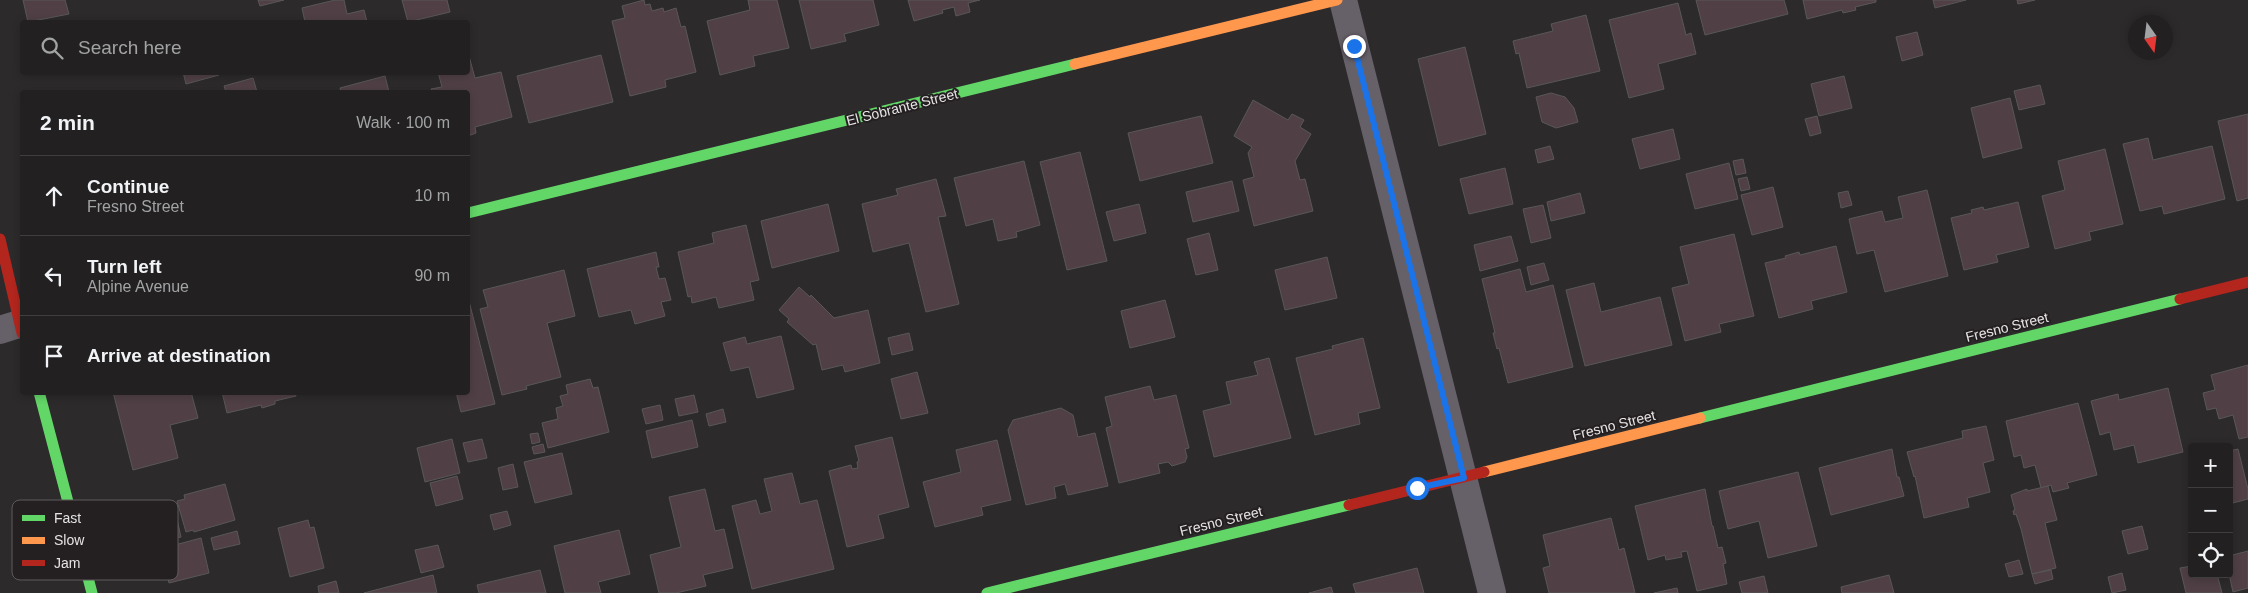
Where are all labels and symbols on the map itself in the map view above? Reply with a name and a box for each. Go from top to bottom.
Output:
north arrow [2128,15,2173,60]
route end [1343,35,1366,58]
street label: El Sobrante Street [845,85,960,129]
street label: Fresno Street [1964,309,2050,345]
street label: Fresno Street [1571,407,1657,443]
route start [1406,477,1429,500]
legend [12,500,178,580]
street label: Fresno Street [1178,503,1264,539]
text: Fast [54,510,81,526]
text: Slow [54,532,85,548]
text: Jam [54,555,80,571]

